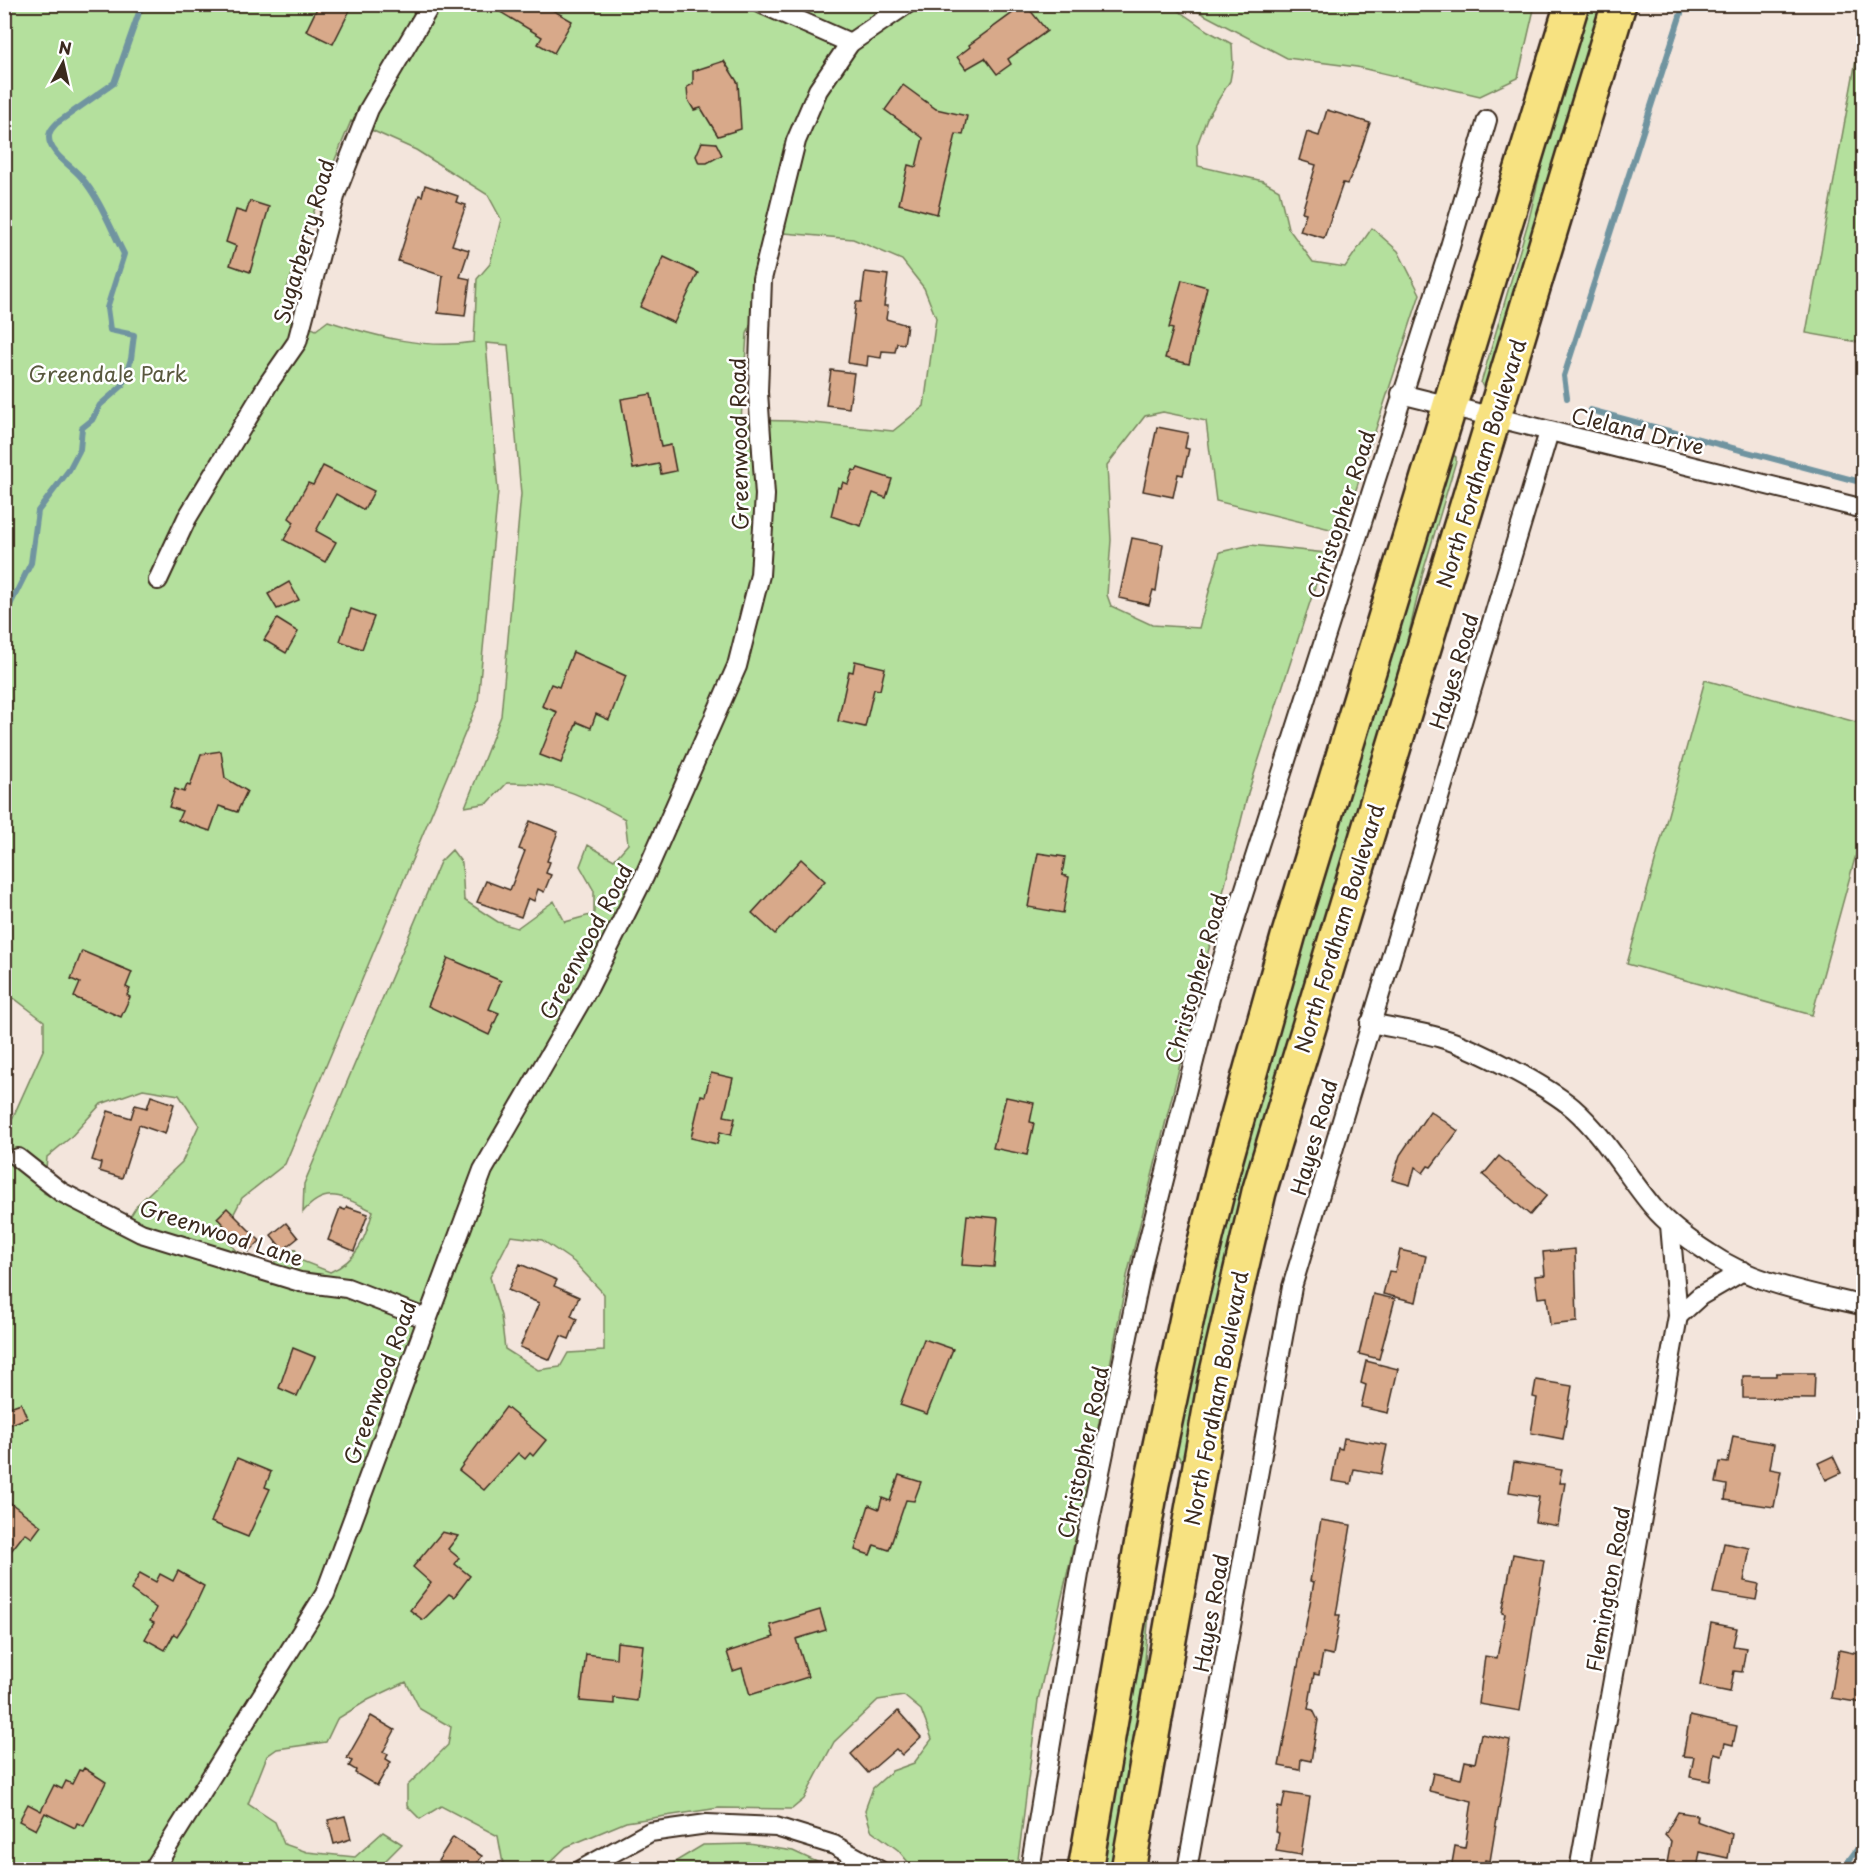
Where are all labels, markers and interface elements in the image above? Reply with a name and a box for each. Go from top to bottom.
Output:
north arrow [33,33,93,93]
text: N [57,34,73,60]
street label: Sugarberry Road [264,155,342,327]
street label: North Fordham Boulevard [1427,334,1533,591]
park label: Greendale Park [29,357,188,389]
street label: Greenwood Road [720,357,756,531]
street label: Cleland Drive [1568,398,1708,462]
street label: Christopher Road [1298,425,1382,603]
street label: Hayes Road [1420,609,1486,733]
street label: North Fordham Boulevard [1285,799,1391,1056]
street label: Greenwood Road [530,857,640,1025]
street label: Christopher Road [1155,889,1235,1067]
street label: Hayes Road [1281,1075,1345,1199]
street label: Greenwood Lane [136,1190,308,1274]
street label: North Fordham Boulevard [1175,1268,1255,1528]
street label: Greenwood Road [334,1295,424,1469]
street label: Christopher Road [1048,1363,1116,1541]
street label: Flemington Road [1577,1504,1637,1674]
street label: Hayes Road [1184,1551,1236,1675]

